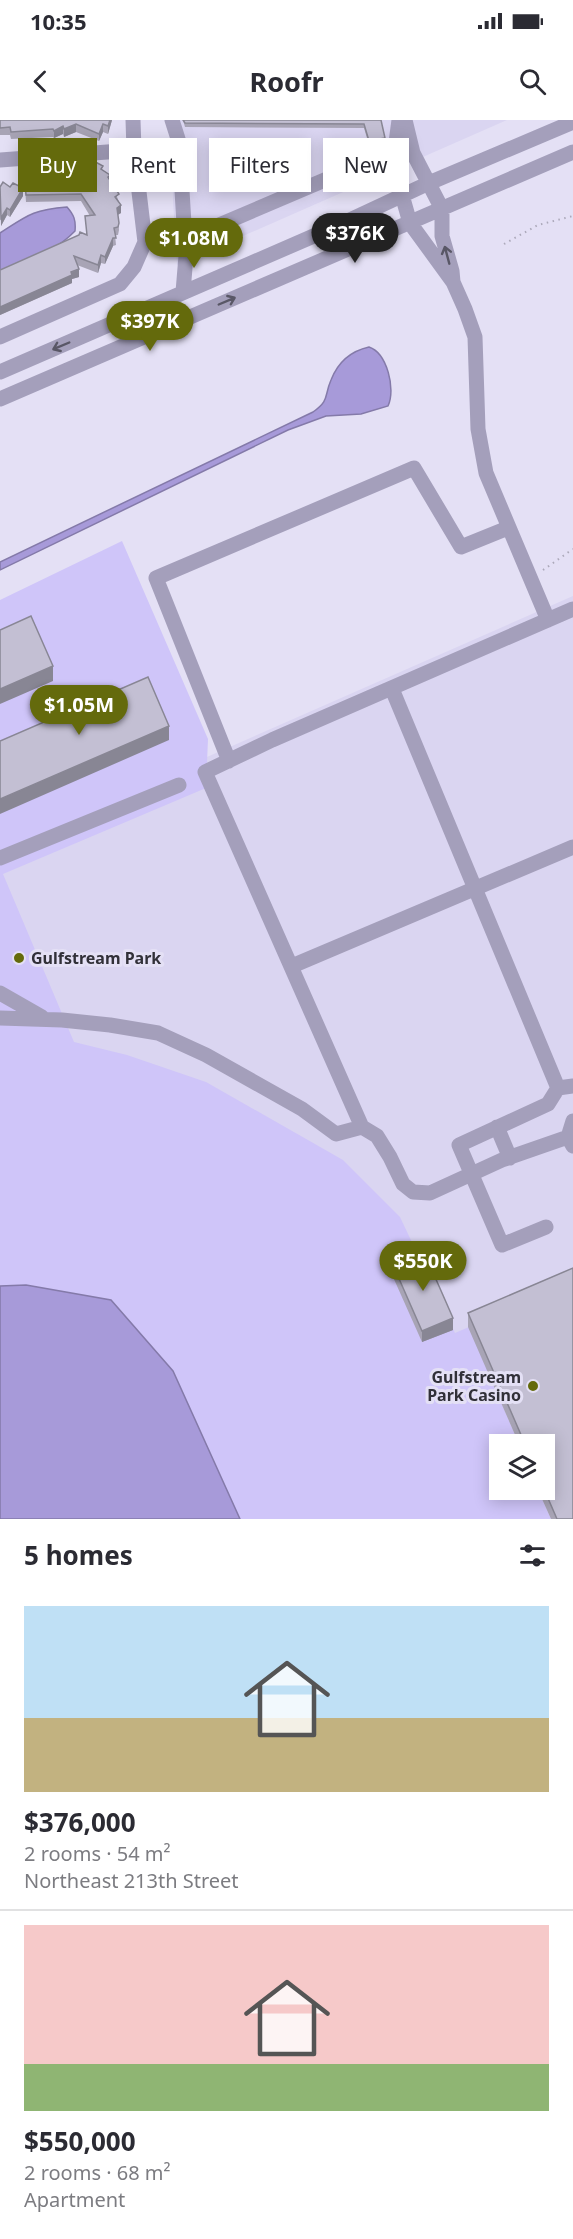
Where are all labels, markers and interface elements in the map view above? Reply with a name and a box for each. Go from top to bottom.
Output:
text: 10:35 [30,6,87,36]
text: Roofr [250,63,323,100]
icon: back [24,65,57,98]
icon: search [516,65,549,98]
chip: Buy [18,138,97,192]
chip: Rent [109,138,197,192]
chip: Filters [209,138,311,192]
chip: New [323,138,409,192]
pin: $376K [313,213,397,264]
pin: $1.08M [145,218,243,269]
text: $376K [325,219,385,246]
text: $1.08M [159,224,229,251]
one-way arrow [441,245,453,264]
one-way arrow [218,295,236,306]
pin: $397K [108,301,192,352]
text: $397K [120,307,180,334]
one-way arrow [52,341,70,352]
pin: $1.05M [30,685,128,736]
text: $1.05M [44,691,114,718]
place label: Gulfstream Park [31,947,161,969]
marker: Gulfstream Park [12,951,26,965]
pin: $550K [381,1241,465,1292]
text: $550K [393,1247,453,1274]
place label: Gulfstream Park Casino [427,1366,521,1406]
marker: Gulfstream Park Casino [526,1379,540,1393]
map controls [489,1434,555,1500]
button: layers [489,1434,555,1500]
text: 5 homes [24,1537,133,1573]
icon: filters [516,1539,549,1572]
icon: home [233,1645,341,1753]
text: $376,000 [24,1804,136,1840]
text: 2 rooms · 54 m² [24,1840,171,1867]
text: Northeast 213th Street [24,1867,239,1894]
icon: home [233,1964,341,2072]
text: $550,000 [24,2123,136,2159]
text: 2 rooms · 68 m² [24,2159,171,2186]
text: Apartment [24,2186,125,2213]

